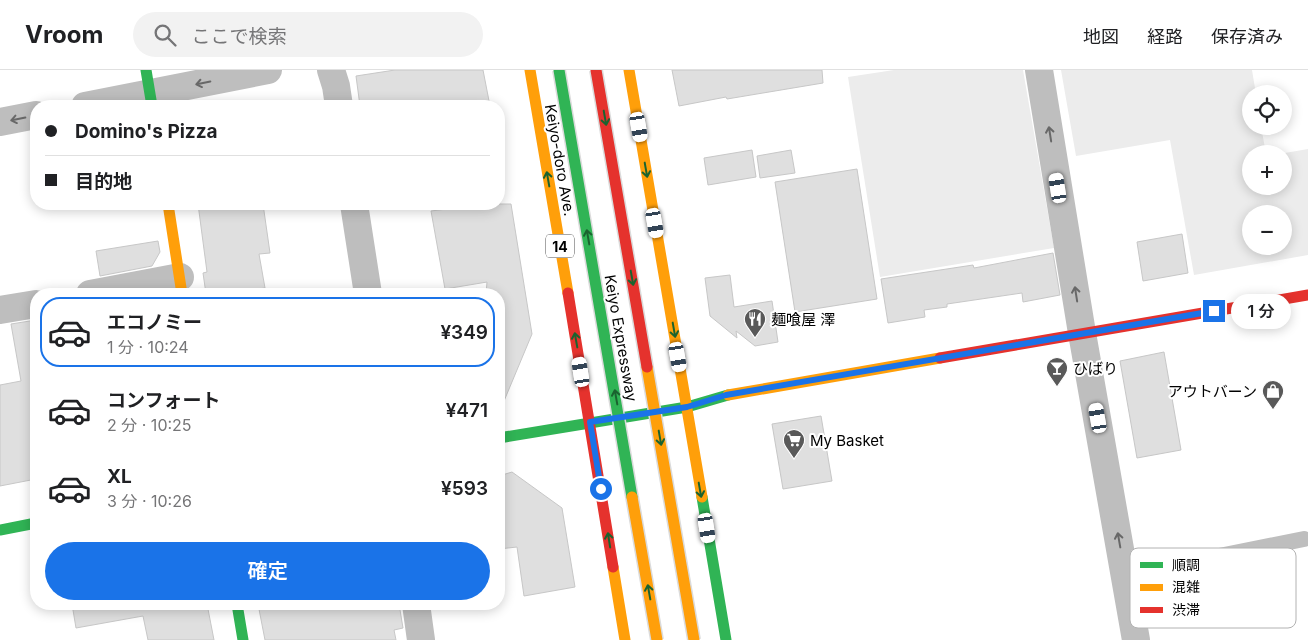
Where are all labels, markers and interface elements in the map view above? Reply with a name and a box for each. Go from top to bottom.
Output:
search box [133,12,483,57]
text: Vroom [25,20,103,49]
icon: search [151,21,179,49]
text: ここで検索 [191,25,286,48]
text: 地図 [1083,26,1119,47]
text: 経路 [1147,26,1183,47]
text: 保存済み [1211,26,1283,47]
one-way arrow [196,79,212,88]
map controls [1242,85,1292,255]
button: locate [1242,85,1292,135]
street label: Keiyo-doro Ave. [541,103,579,217]
one-way arrow [600,110,610,126]
car [629,111,648,143]
one-way arrow [11,115,27,124]
text: Domino's Pizza [75,120,218,143]
one-way arrow [1044,126,1054,142]
button: + [1242,145,1292,195]
one-way arrow [642,161,652,177]
text: 目的地 [75,170,132,193]
one-way arrow [543,172,553,188]
car [1048,172,1067,204]
button: − [1242,205,1292,255]
car [645,207,664,239]
one-way arrow [583,230,593,246]
road number: 14 [546,235,574,258]
one-way arrow [628,270,638,286]
street label: Keiyo Expressway [600,273,642,403]
one-way arrow [1071,286,1081,302]
callout: 1 分 [1232,294,1292,328]
route end [1203,300,1225,322]
text: 1 分 [1248,301,1274,321]
restaurant icon: 麺喰屋 澤 [743,307,767,338]
icon: car [47,310,92,355]
place label: 麺喰屋 澤 [771,310,835,329]
text: エコノミー [107,311,202,334]
text: ¥349 [440,321,488,344]
one-way arrow [669,322,679,338]
one-way arrow [570,332,580,348]
text: 1 分 · 10:24 [107,337,189,357]
car [668,341,687,373]
car [571,356,590,388]
bar icon: ひばり [1045,356,1069,387]
place label: ひばり [1073,359,1118,378]
shop icon: アウトバーン [1261,379,1285,410]
place label: アウトバーン [1168,382,1257,401]
icon: car [47,388,92,433]
text: コンフォート [107,389,220,412]
one-way arrow [610,390,620,406]
text: ¥471 [446,399,488,422]
car [1088,402,1107,434]
text: 2 分 · 10:25 [107,415,192,435]
supermarket icon: My Basket [782,428,806,459]
one-way arrow [655,430,665,446]
place label: My Basket [810,431,884,450]
text: XL [107,465,132,488]
icon: car [47,466,92,511]
text: ¥593 [441,477,488,500]
route start [590,478,612,500]
one-way arrow [696,481,706,497]
text: 3 分 · 10:26 [107,491,192,511]
car [697,512,716,544]
one-way arrow [604,532,614,548]
one-way arrow [1114,533,1124,549]
button: 確定 [45,542,490,600]
legend [1130,548,1296,628]
text: 順調 [1172,556,1200,573]
text: 混雑 [1172,578,1200,595]
one-way arrow [644,584,654,600]
text: 渋滞 [1172,601,1200,618]

